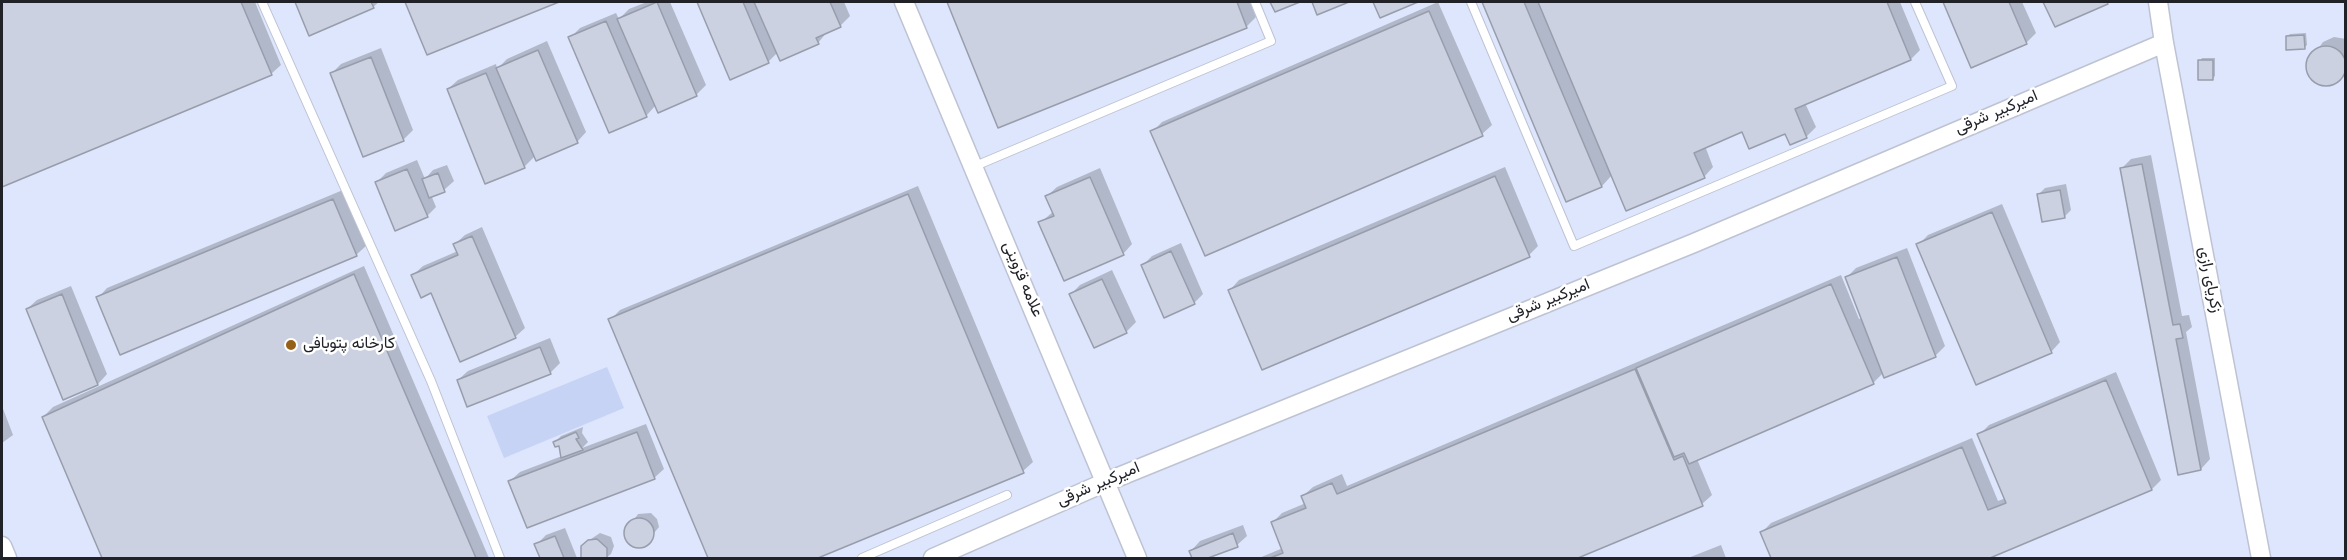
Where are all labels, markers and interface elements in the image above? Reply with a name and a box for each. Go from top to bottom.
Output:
street label: امیرکبیر شرقی [1953,88,2041,140]
street label: علامه قزوینی [996,239,1046,321]
street label: زکریای رازی [2192,245,2224,315]
street label: امیرکبیر شرقی [1505,277,1593,327]
place label: کارخانه پتوبافی [303,335,395,355]
marker: کارخانه پتوبافی [284,338,298,352]
street label: امیرکبیر شرقی [1055,460,1143,512]

